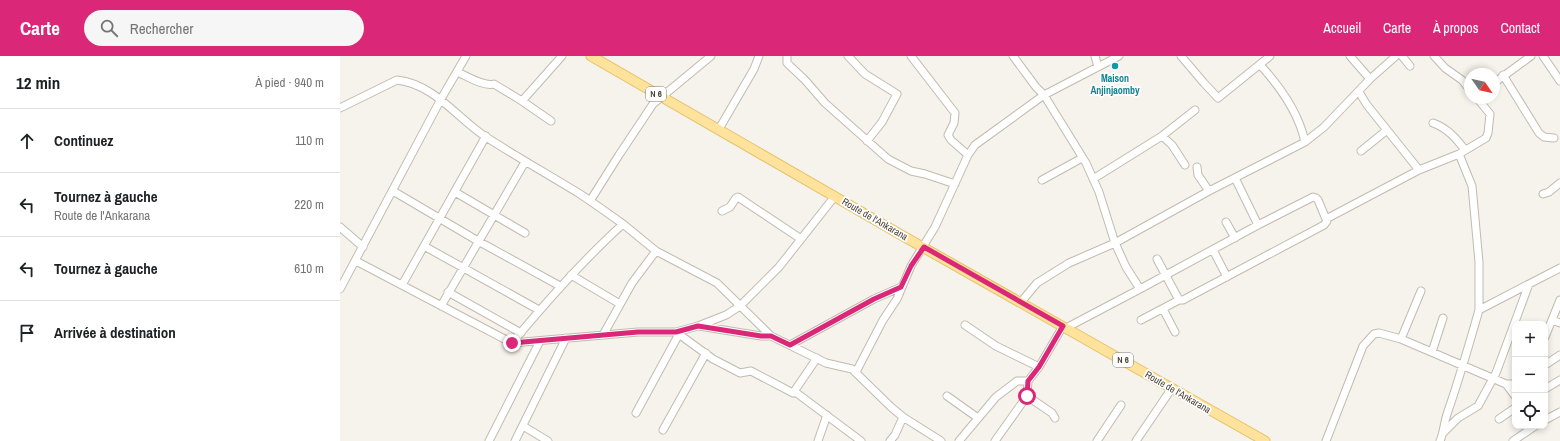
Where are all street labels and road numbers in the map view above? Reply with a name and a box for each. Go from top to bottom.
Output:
road number: N 6 [646,87,666,101]
street label: Route de l'Ankarana [840,195,911,243]
road number: N 6 [1113,353,1133,367]
street label: Route de l'Ankarana [1143,368,1214,416]

